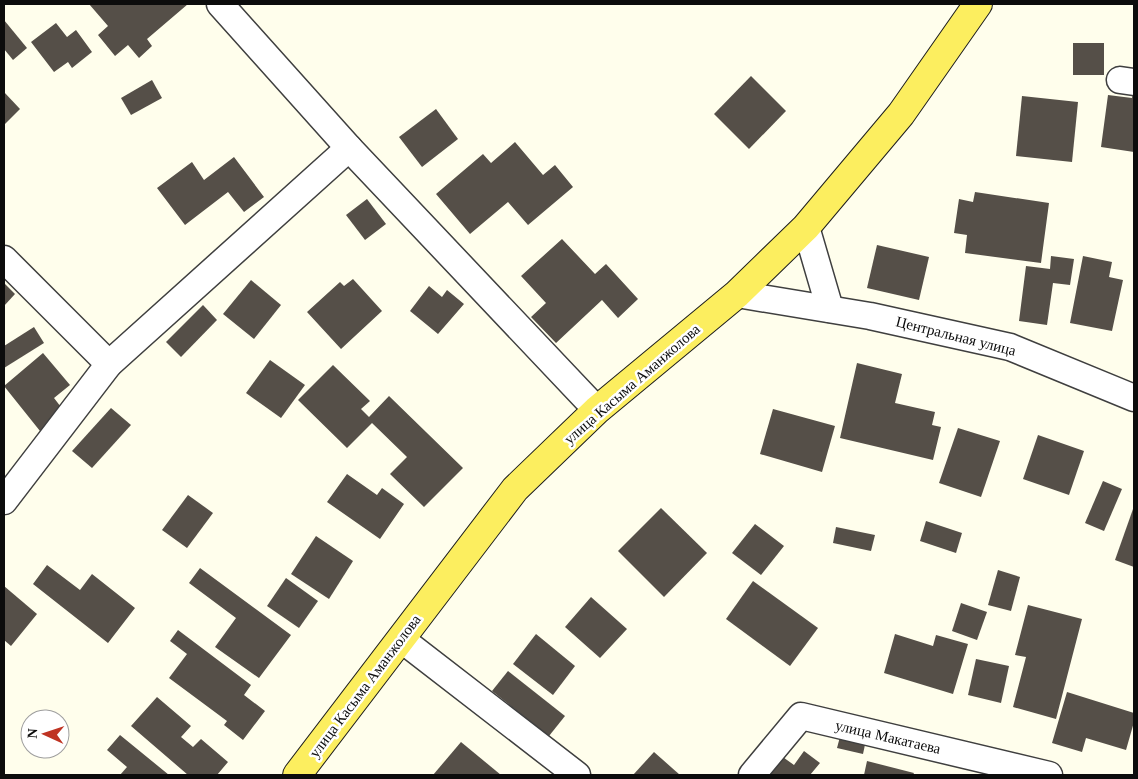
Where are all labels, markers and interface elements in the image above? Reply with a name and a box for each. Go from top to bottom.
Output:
street label: Центральная улица [894,313,1018,359]
street label: улица Касыма Аманжолова [561,320,703,447]
street label: улица Касыма Аманжолова [306,611,424,761]
north arrow [20,709,70,759]
street label: улица Макатаева [834,717,943,757]
text: N [25,728,40,739]

